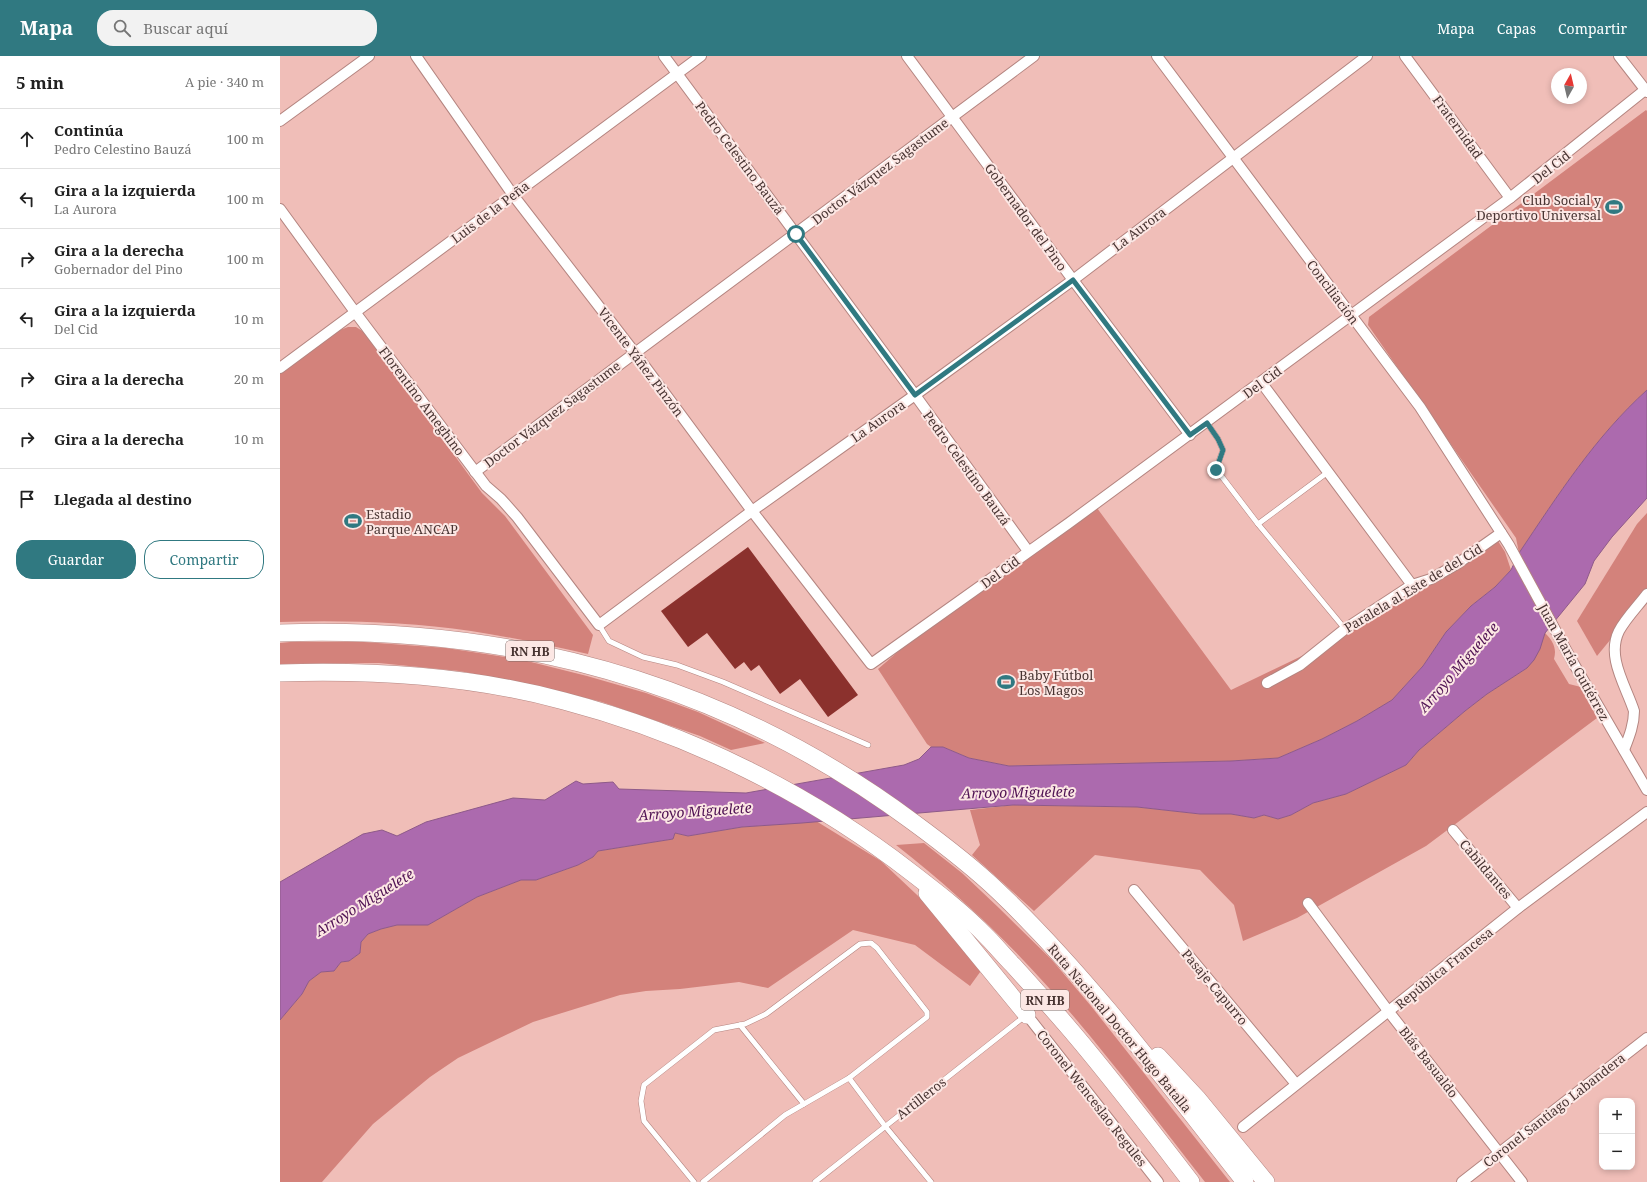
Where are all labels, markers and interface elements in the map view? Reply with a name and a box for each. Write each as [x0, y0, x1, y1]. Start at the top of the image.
search box [97, 10, 377, 46]
text: Mapa [20, 15, 73, 41]
icon: search [111, 17, 133, 39]
text: Buscar aquí [143, 18, 228, 38]
text: Mapa [1437, 19, 1475, 38]
text: Capas [1497, 19, 1536, 38]
text: Compartir [1558, 19, 1627, 38]
north arrow [1551, 68, 1587, 104]
text: 5 min [16, 71, 64, 94]
text: A pie · 340 m [185, 73, 264, 91]
street label: Fraternidad [1429, 92, 1487, 162]
street label: Pedro Celestino Bauzá [691, 98, 789, 218]
street label: Doctor Vázquez Sagastume [808, 114, 952, 228]
text: Continúa [54, 120, 124, 140]
icon: ahead [16, 128, 38, 150]
text: 100 m [227, 130, 264, 148]
text: Pedro Celestino Bauzá [54, 140, 192, 158]
street label: Del Cid [1528, 146, 1574, 188]
street label: Gobernador del Pino [981, 160, 1071, 274]
street label: Luis de la Peña [447, 177, 533, 247]
text: Gira a la izquierda [54, 180, 196, 200]
icon: left [16, 188, 38, 210]
text: 100 m [227, 190, 264, 208]
place label: Club Social y Deportivo Universal [1476, 191, 1602, 224]
sports icon: Club Social y Deportivo Universal [1604, 197, 1624, 217]
text: La Aurora [54, 200, 117, 218]
street label: La Aurora [1109, 203, 1169, 255]
route start [787, 225, 805, 243]
text: Gira a la derecha [54, 240, 184, 260]
icon: right [16, 248, 38, 270]
text: 100 m [227, 250, 264, 268]
street label: Conciliación [1303, 256, 1364, 328]
text: Gobernador del Pino [54, 260, 183, 278]
text: Gira a la izquierda [54, 300, 196, 320]
street label: Vicente Yáñez Pinzón [594, 304, 688, 421]
icon: left [16, 308, 38, 330]
text: 10 m [234, 310, 264, 328]
text: Del Cid [54, 320, 98, 338]
street label: Florentino Ameghino [375, 343, 469, 459]
street label: Doctor Vázquez Sagastume [480, 357, 624, 471]
street label: Del Cid [1239, 362, 1285, 402]
icon: right [16, 368, 38, 390]
text: Gira a la derecha [54, 369, 184, 389]
text: 20 m [234, 370, 264, 388]
street label: La Aurora [847, 396, 909, 446]
street label: Pedro Celestino Bauzá [919, 407, 1015, 529]
icon: right [16, 428, 38, 450]
text: Gira a la derecha [54, 429, 184, 449]
text: 10 m [234, 430, 264, 448]
route end [1207, 461, 1225, 479]
icon: arrive [16, 488, 38, 510]
text: Llegada al destino [54, 489, 192, 509]
place label: Estadio Parque ANCAP [366, 505, 458, 538]
sports icon: Estadio Parque ANCAP [343, 511, 363, 531]
street label: Paralela al Este de del Cid [1340, 539, 1486, 637]
button: Guardar [16, 540, 136, 579]
button: Compartir [144, 540, 264, 579]
street label: Del Cid [977, 552, 1023, 592]
street label: Juan María Gutiérrez [1534, 599, 1614, 724]
water label: Arroyo Miguelete [1413, 618, 1502, 717]
road number: RN HB [506, 641, 554, 661]
place label: Baby Fútbol Los Magos [1019, 666, 1093, 699]
sports icon: Baby Fútbol Los Magos [996, 672, 1016, 692]
water label: Arroyo Miguelete [960, 782, 1075, 803]
water label: Arroyo Miguelete [637, 798, 752, 824]
street label: Cabildantes [1456, 835, 1516, 903]
water label: Arroyo Miguelete [310, 864, 417, 941]
street label: República Francesa [1391, 923, 1497, 1013]
street label: Ruta Nacional Doctor Hugo Batalla [1044, 940, 1196, 1116]
street label: Pasaje Capurro [1178, 945, 1252, 1029]
road number: RN HB [1021, 990, 1069, 1010]
street label: Blás Basualdo [1395, 1023, 1463, 1101]
street label: Coronel Wenceslao Regules [1033, 1026, 1151, 1170]
street label: Coronel Santiago Labandera [1479, 1049, 1629, 1171]
street label: Artilleros [892, 1073, 950, 1123]
map controls [1599, 1098, 1635, 1170]
button: + [1599, 1098, 1635, 1134]
button: − [1599, 1134, 1635, 1170]

